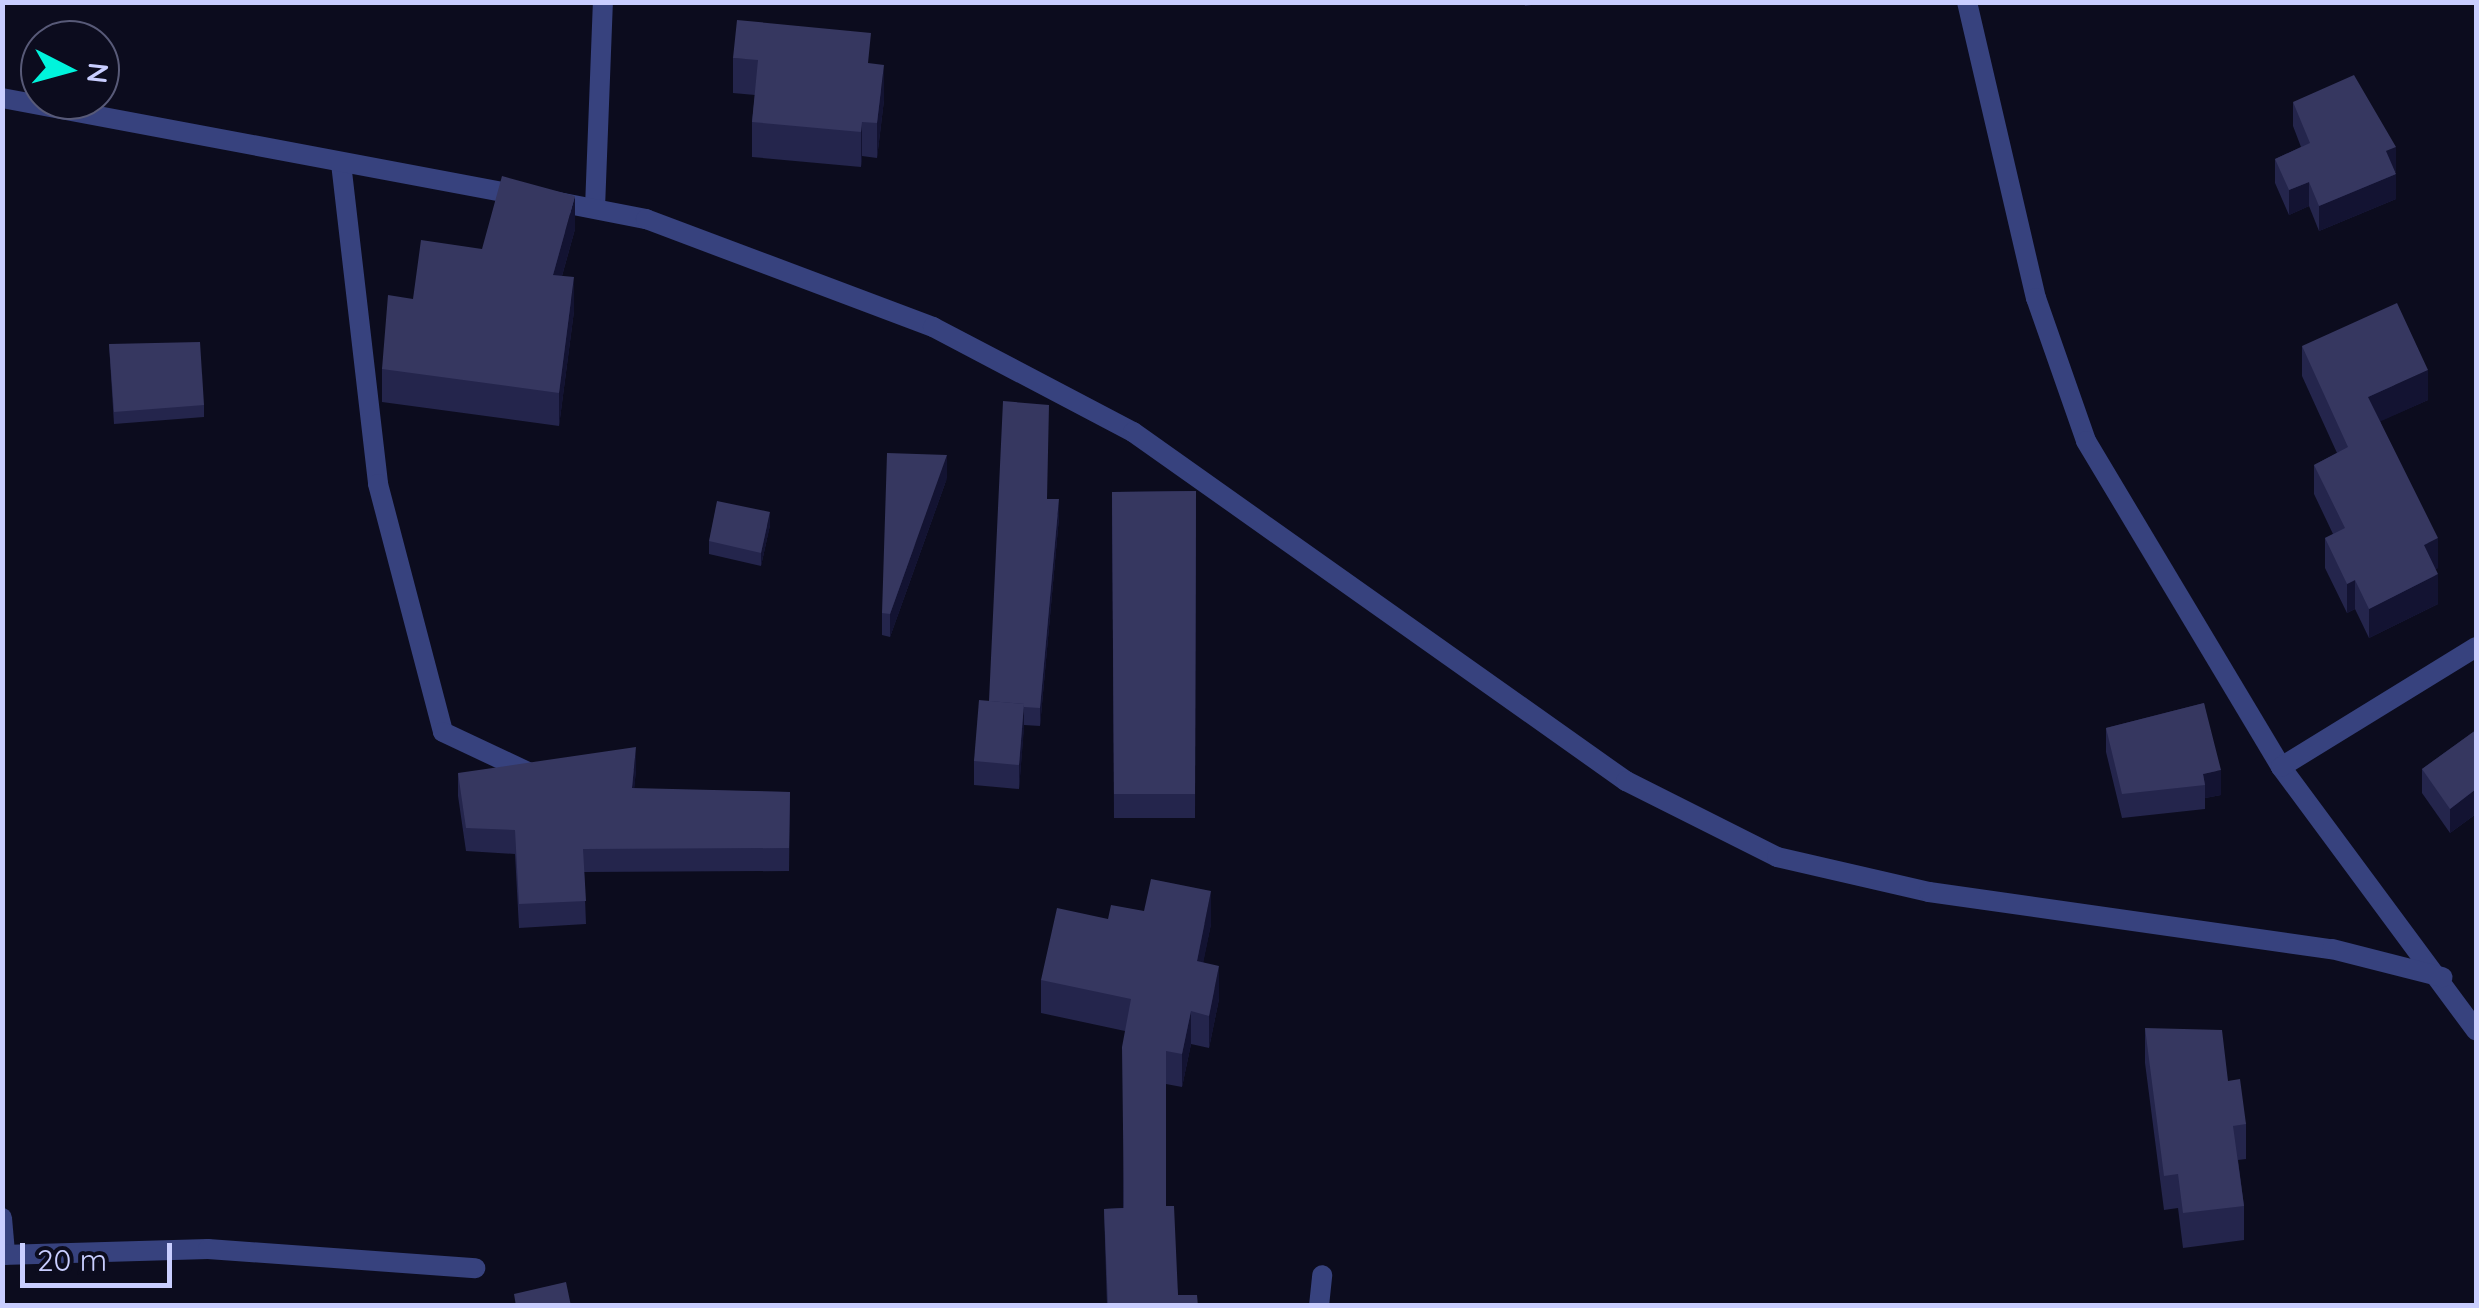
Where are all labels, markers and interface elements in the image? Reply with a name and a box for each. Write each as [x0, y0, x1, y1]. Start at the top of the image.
north arrow [20, 20, 120, 120]
text: N [80, 61, 117, 85]
scale bar [25, 1223, 178, 1285]
text: 20 m [37, 1241, 107, 1279]

